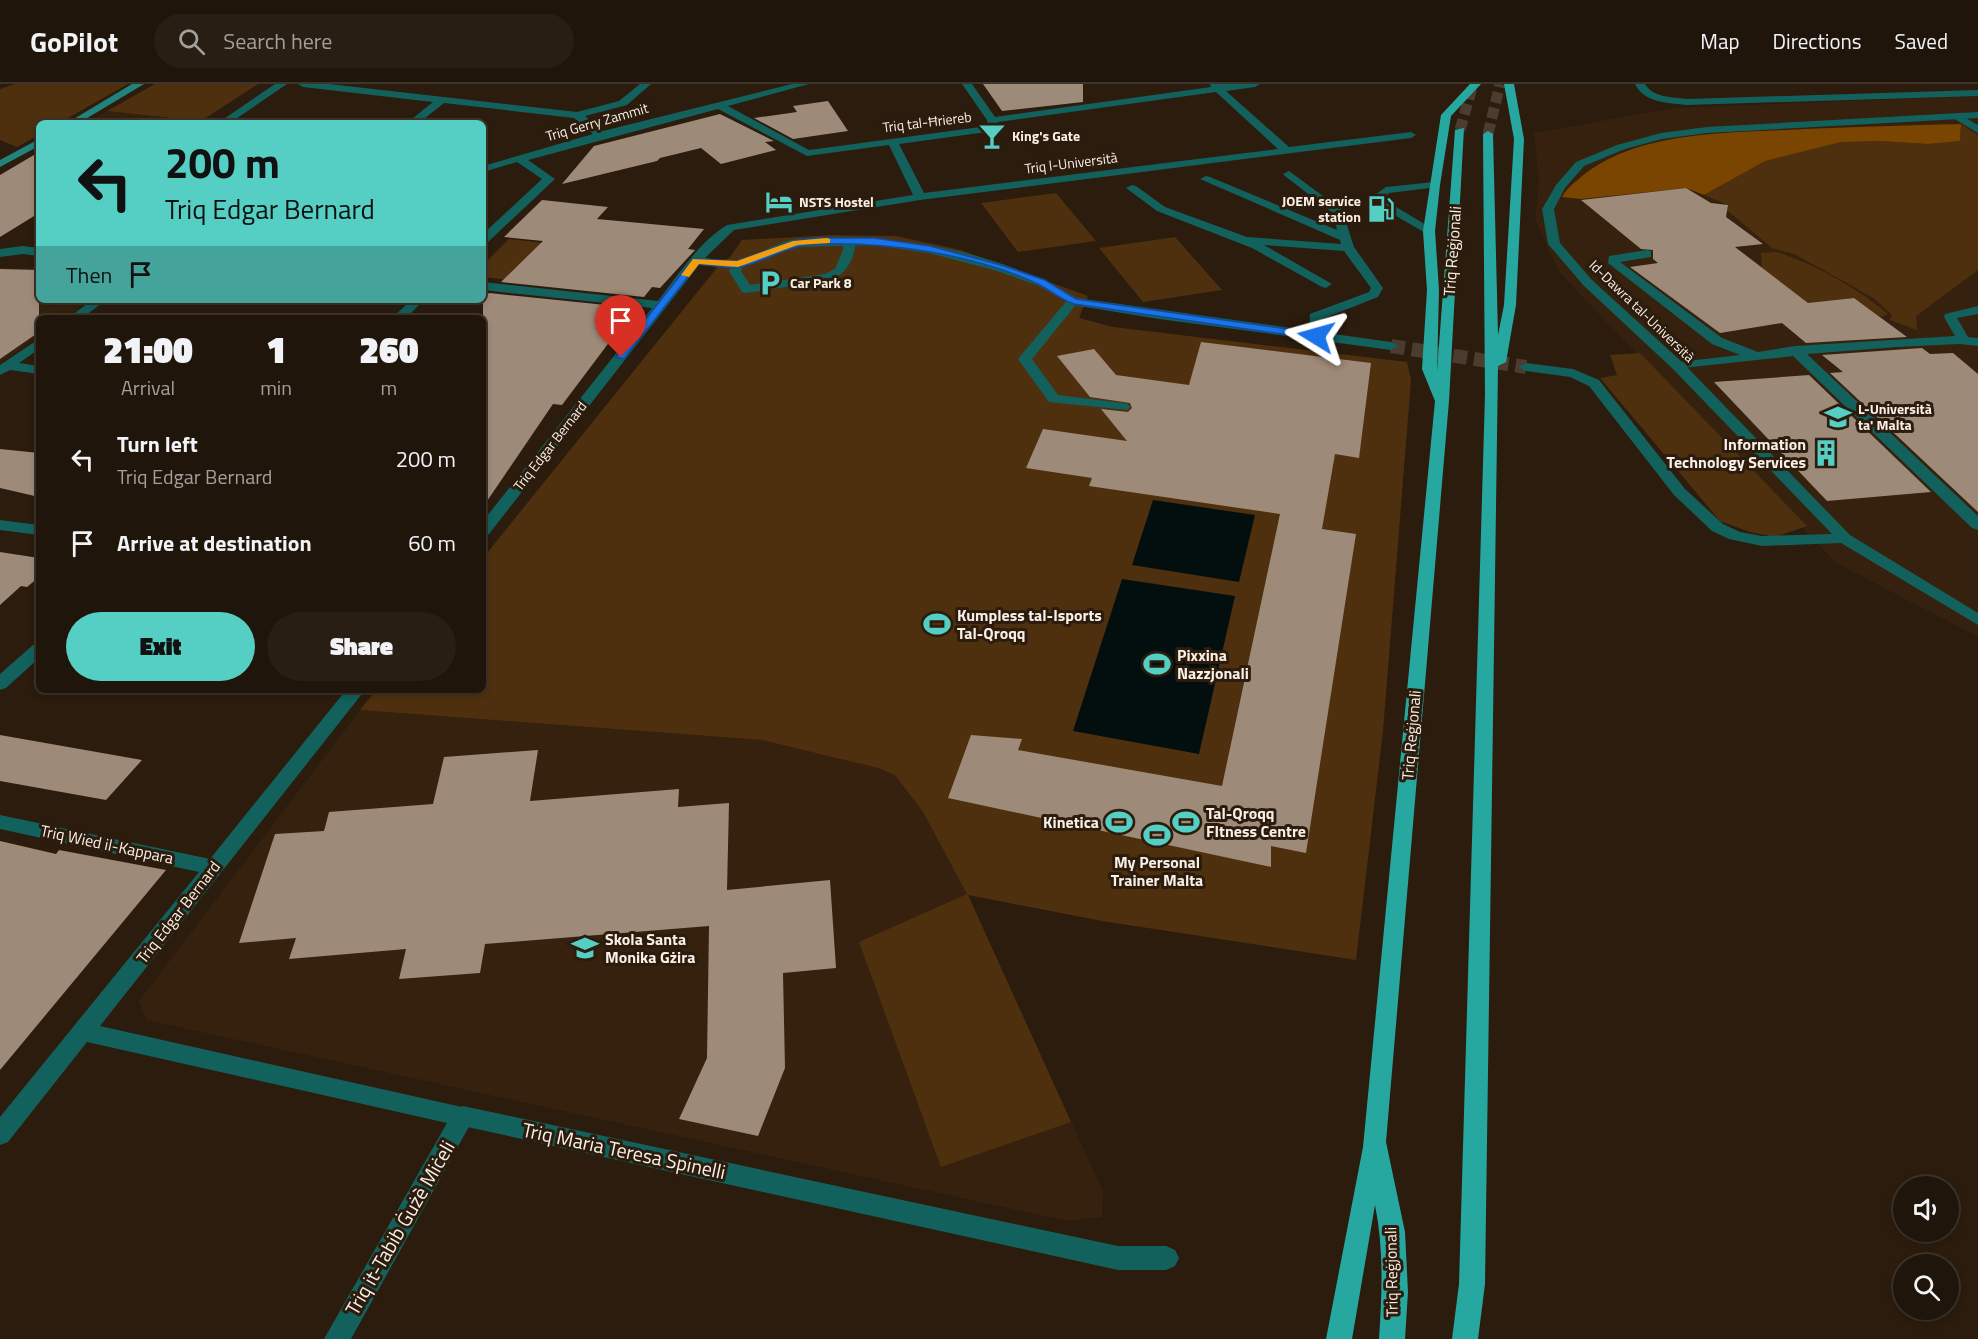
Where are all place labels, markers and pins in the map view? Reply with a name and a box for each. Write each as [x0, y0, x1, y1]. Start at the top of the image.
bar icon: King's Gate [977, 121, 1007, 151]
place label: King's Gate [1012, 125, 1080, 146]
hotel icon: NSTS Hostel [764, 187, 794, 217]
place label: JOEM service station [1282, 190, 1361, 227]
place label: NSTS Hostel [799, 191, 874, 212]
fuel station icon: JOEM service station [1366, 194, 1396, 224]
parking icon: Car Park 8 [755, 268, 785, 298]
place label: Car Park 8 [790, 272, 852, 293]
pin [595, 295, 646, 357]
place label: L-Università ta' Malta [1858, 398, 1932, 435]
school or university icon: L-Università ta' Malta [1823, 402, 1853, 432]
place label: Information Technology Services [1667, 432, 1806, 474]
building icon: Information Technology Services [1811, 438, 1841, 468]
place label: Kumpless tal-Isports Tal-Qroqq [957, 603, 1102, 645]
sports icon: Kumpless tal-Isports Tal-Qroqq [922, 609, 952, 639]
place label: Pixxina Nazzjonali [1177, 643, 1249, 685]
sports icon: Pixxina Nazzjonali [1142, 649, 1172, 679]
place label: Tal-Qroqq FItness Centre [1206, 801, 1306, 843]
sports icon: Kinetica [1104, 807, 1134, 837]
sports icon: Tal-Qroqq FItness Centre [1171, 807, 1201, 837]
place label: Kinetica [1043, 810, 1099, 834]
sports icon: My Personal Trainer Malta [1142, 820, 1172, 850]
place label: My Personal Trainer Malta [1111, 850, 1203, 892]
place label: Skola Santa Monika Gżira [605, 927, 695, 969]
school or university icon: Skola Santa Monika Gżira [570, 933, 600, 963]

